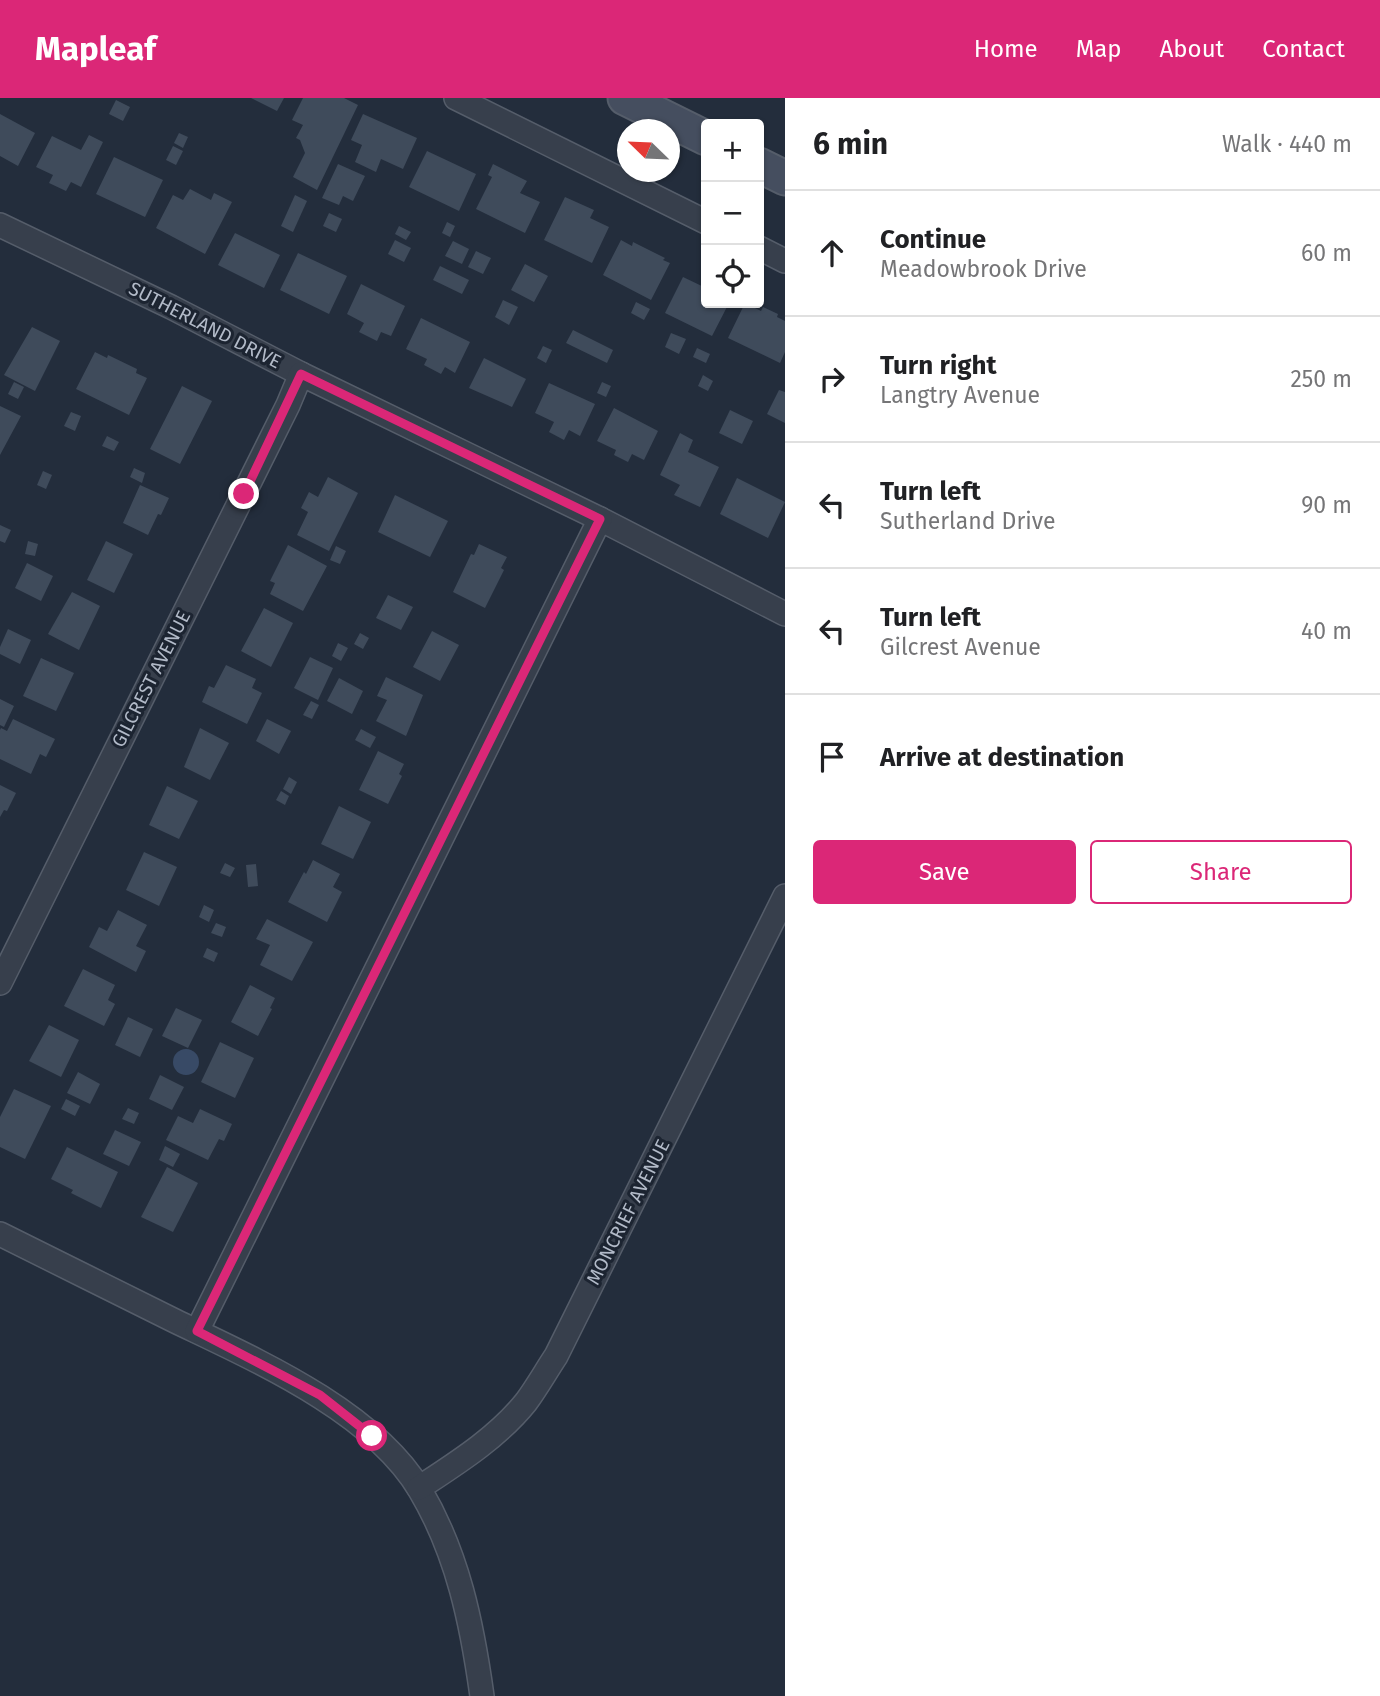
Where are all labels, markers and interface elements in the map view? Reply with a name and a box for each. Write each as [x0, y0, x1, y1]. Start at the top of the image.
text: Mapleaf [35, 29, 156, 69]
text: Home [974, 35, 1038, 63]
text: Map [1076, 35, 1122, 63]
text: About [1160, 35, 1224, 63]
text: Contact [1262, 35, 1345, 63]
north arrow [617, 119, 680, 182]
map controls [701, 119, 764, 308]
button: + [701, 119, 764, 182]
text: 6 min [813, 126, 888, 162]
text: Walk · 440 m [1222, 130, 1352, 158]
button: − [701, 182, 764, 245]
text: Continue [880, 224, 986, 255]
icon: ahead [813, 234, 851, 272]
text: 60 m [1301, 239, 1352, 267]
button: locate [701, 245, 764, 308]
text: Meadowbrook Drive [880, 255, 1087, 283]
street label: SUTHERLAND DRIVE [125, 277, 285, 373]
text: Turn right [880, 350, 997, 381]
icon: right [813, 360, 851, 398]
text: 250 m [1290, 365, 1352, 393]
text: Langtry Avenue [880, 381, 1040, 409]
text: Turn left [880, 476, 981, 507]
route end [228, 478, 259, 509]
icon: left [813, 486, 851, 524]
text: 90 m [1301, 491, 1352, 519]
text: Sutherland Drive [880, 507, 1056, 535]
text: Turn left [880, 602, 981, 633]
street label: GILCREST AVENUE [107, 607, 195, 751]
icon: left [813, 612, 851, 650]
text: 40 m [1301, 617, 1352, 645]
text: Gilcrest Avenue [880, 633, 1041, 661]
icon: arrive [813, 738, 851, 776]
text: Arrive at destination [880, 742, 1124, 773]
button: Save [813, 840, 1076, 904]
button: Share [1090, 840, 1352, 904]
street label: MONCRIEF AVENUE [581, 1135, 675, 1289]
route start [356, 1420, 387, 1451]

